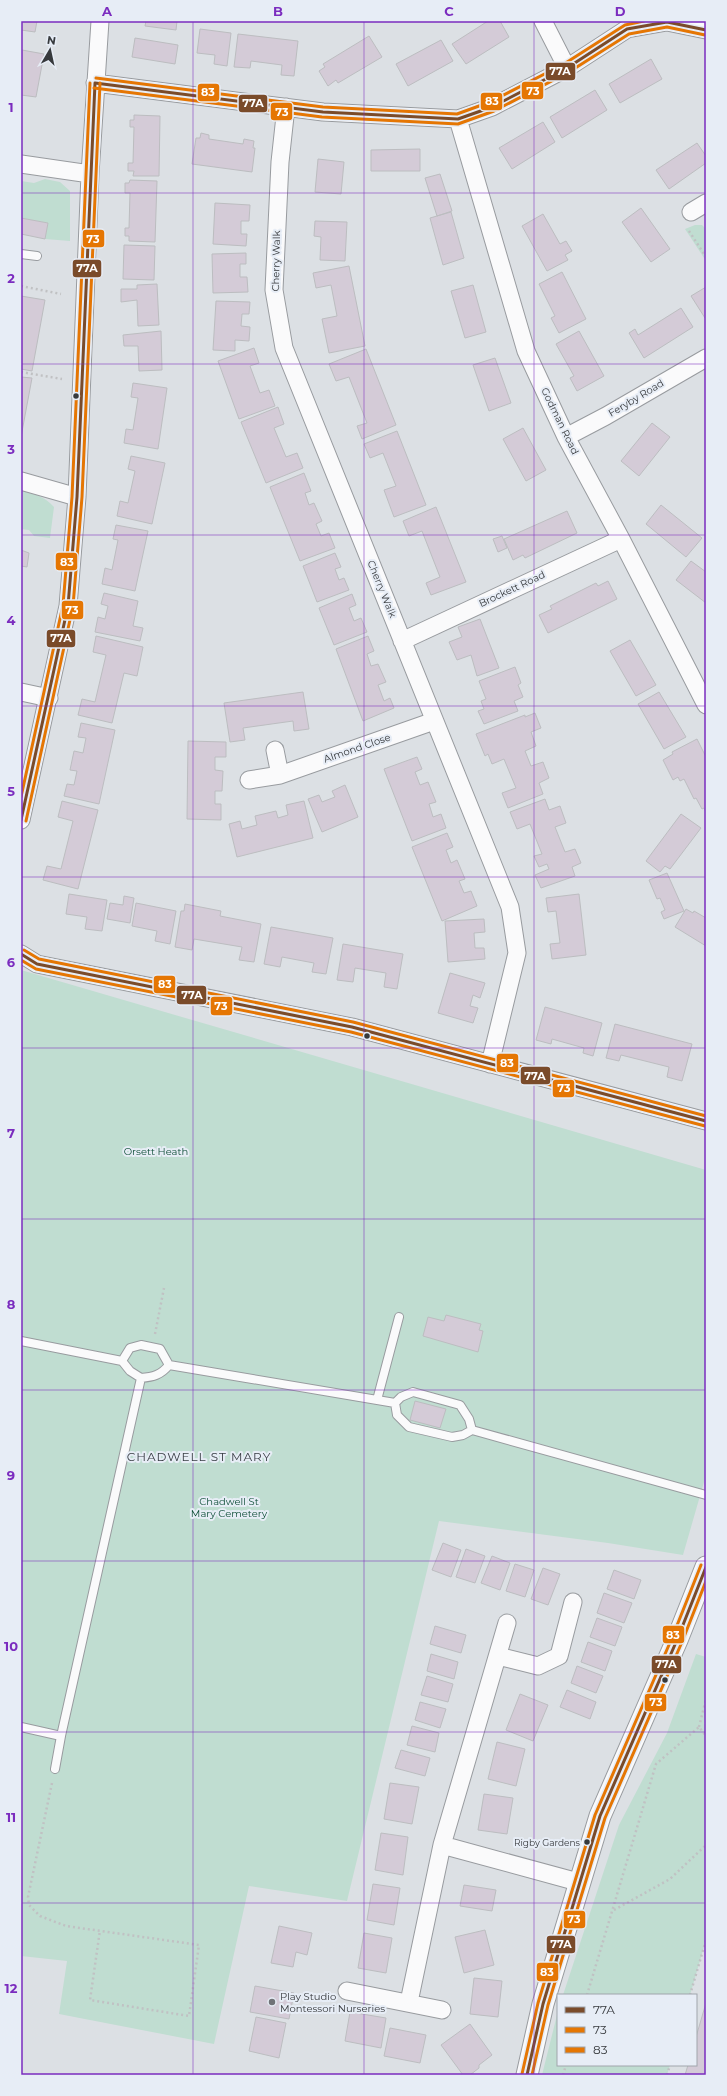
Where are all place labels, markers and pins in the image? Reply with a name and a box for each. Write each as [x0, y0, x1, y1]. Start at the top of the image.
unlabelled marker [71, 391, 81, 401]
unlabelled marker [362, 1031, 372, 1041]
unlabelled marker [660, 1675, 670, 1685]
place label: Rigby Gardens [514, 1837, 581, 1848]
marker: Rigby Gardens [582, 1837, 592, 1847]
place label: Play Studio Montessori Nurseries [280, 1990, 385, 2015]
marker: Play Studio Montessori Nurseries [267, 1997, 277, 2007]

